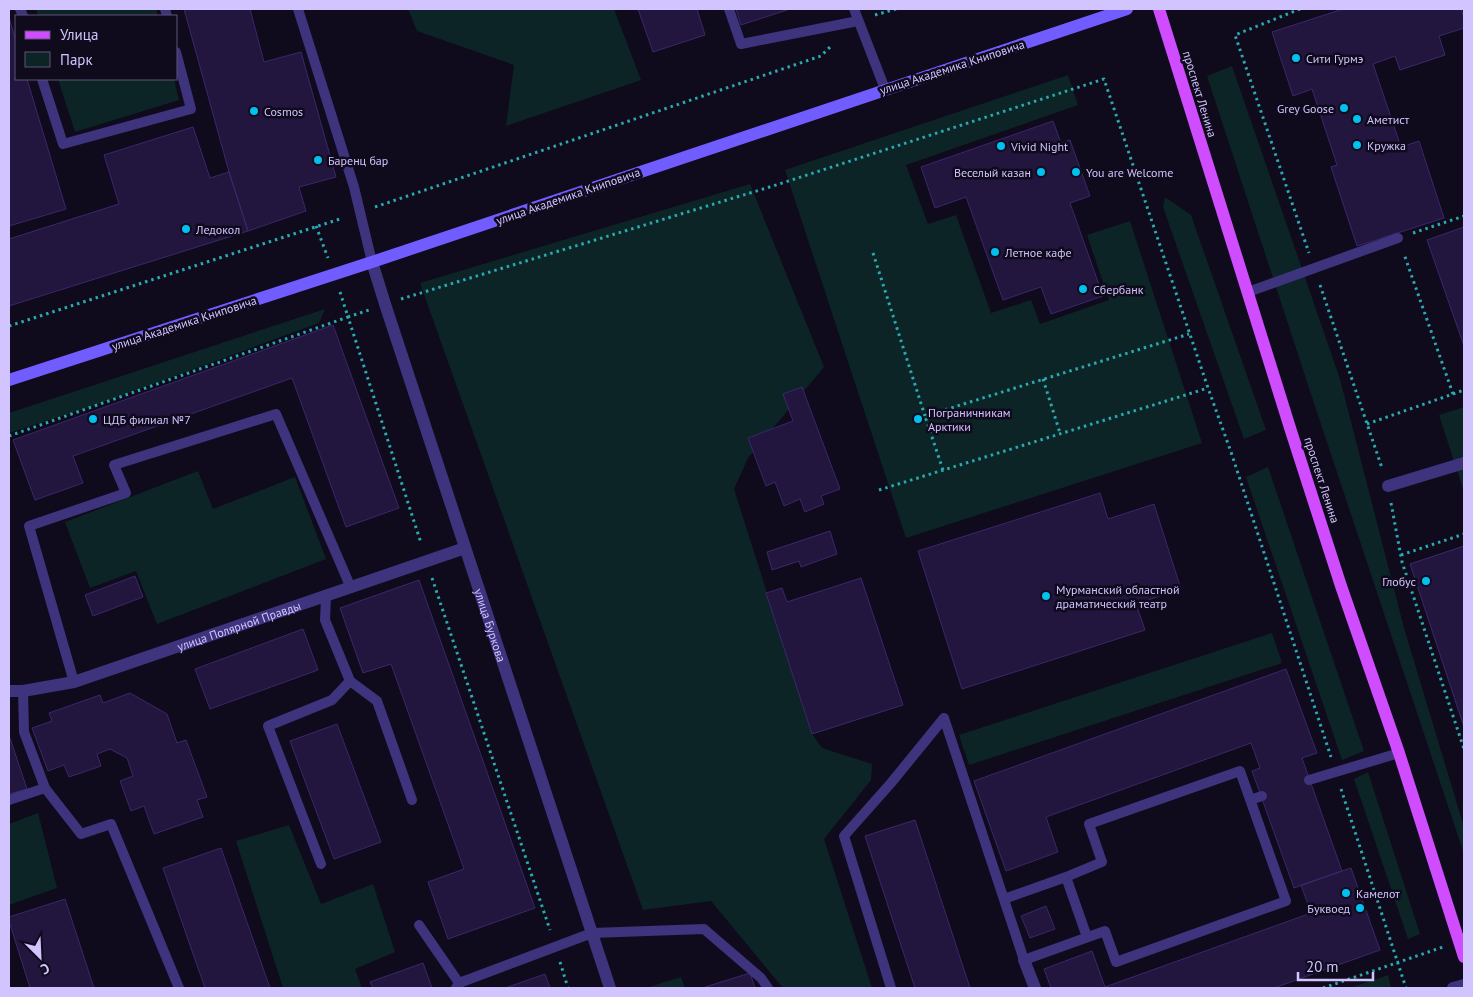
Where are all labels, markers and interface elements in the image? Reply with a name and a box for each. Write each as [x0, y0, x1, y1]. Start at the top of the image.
legend [15, 15, 178, 80]
text: Улица [60, 25, 98, 44]
street label: улица Академика Книповича [878, 36, 1026, 98]
street label: проспект Ленина [1180, 49, 1220, 139]
text: Парк [60, 50, 93, 69]
place label: Сити Гурмэ [1306, 51, 1363, 66]
marker: Сити Гурмэ [1290, 52, 1302, 64]
place label: Grey Goose [1277, 101, 1334, 116]
marker: Grey Goose [1338, 102, 1350, 114]
place label: Cosmos [264, 104, 303, 119]
marker: Cosmos [248, 105, 260, 117]
place label: Аметист [1367, 112, 1409, 127]
marker: Аметист [1351, 113, 1363, 125]
place label: Кружка [1367, 138, 1406, 153]
place label: Vivid Night [1010, 139, 1068, 154]
marker: Кружка [1351, 139, 1363, 151]
marker: Vivid Night [995, 140, 1007, 152]
place label: Баренц бар [328, 153, 388, 168]
marker: Баренц бар [312, 154, 324, 166]
street label: улица Академика Книповича [494, 164, 642, 228]
place label: Веселый казан [954, 165, 1031, 180]
place label: You are Welcome [1086, 165, 1173, 180]
marker: Веселый казан [1035, 166, 1047, 178]
marker: You are Welcome [1070, 166, 1082, 178]
place label: Ледокол [195, 222, 240, 237]
marker: Ледокол [180, 223, 192, 235]
place label: Летное кафе [1004, 245, 1072, 260]
marker: Летное кафе [989, 246, 1001, 258]
place label: Сбербанк [1093, 282, 1144, 297]
marker: Сбербанк [1077, 283, 1089, 295]
street label: улица Академика Книповича [110, 292, 258, 354]
place label: Пограничникам Арктики [928, 405, 1011, 434]
place label: ЦДБ филиал №7 [103, 412, 191, 427]
marker: ЦДБ филиал №7 [87, 413, 99, 425]
marker: Пограничникам Арктики [912, 413, 924, 425]
street label: проспект Ленина [1301, 435, 1343, 525]
place label: Глобус [1382, 574, 1417, 589]
marker: Глобус [1420, 575, 1432, 587]
place label: Мурманский областной драматический театр [1056, 582, 1179, 611]
street label: улица Буркова [472, 586, 510, 664]
marker: Мурманский областной драматический театр [1040, 590, 1052, 602]
street label: улица Полярной Правды [175, 597, 303, 654]
place label: Камелот [1356, 886, 1400, 901]
marker: Камелот [1340, 887, 1352, 899]
place label: Буквоед [1307, 901, 1350, 916]
marker: Буквоед [1354, 902, 1366, 914]
north arrow [15, 932, 65, 982]
scale bar [1298, 950, 1373, 982]
text: 20 m [1306, 957, 1339, 976]
text: С [38, 959, 53, 979]

